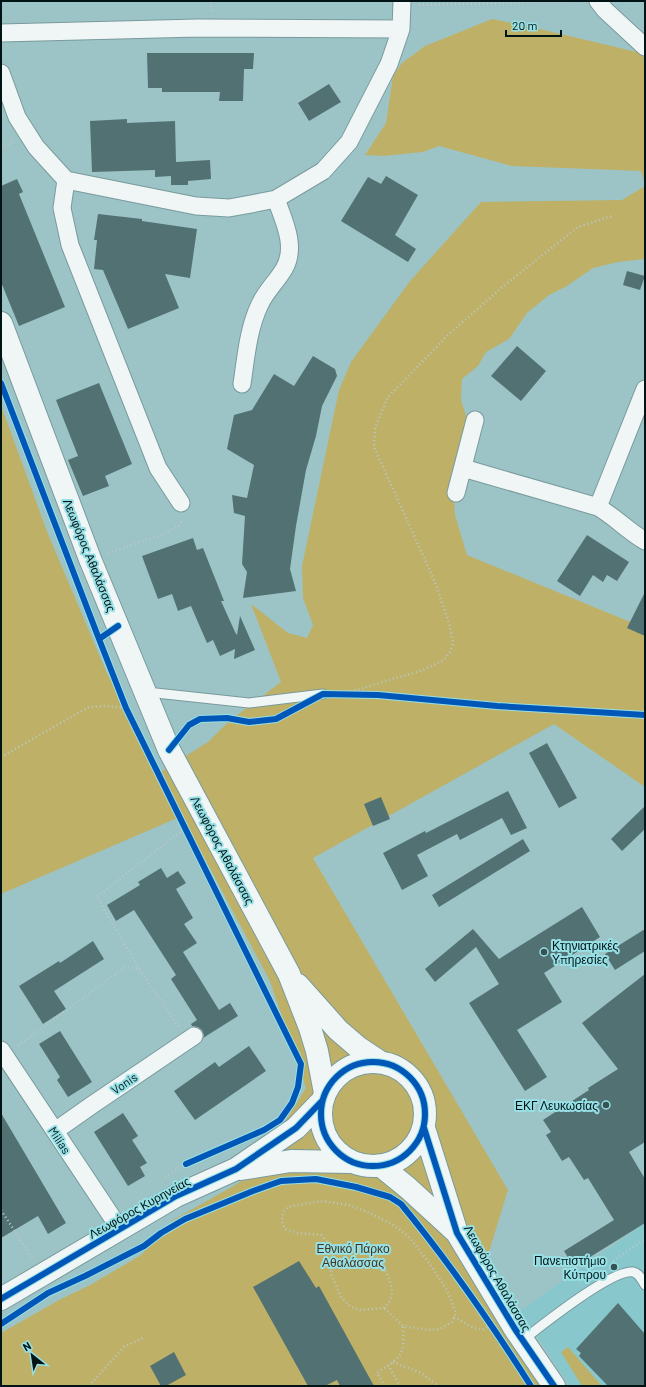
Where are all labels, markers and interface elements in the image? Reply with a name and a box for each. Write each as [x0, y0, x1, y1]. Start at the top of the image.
scale bar [506, 12, 561, 38]
text: 20 m [512, 18, 538, 32]
street label: Λεωφόρος Αθαλάσσας [60, 496, 119, 614]
street label: Λεωφόρος Αθαλάσσας [188, 793, 258, 907]
place label: Κτηνιατρικές Υπηρεσίες [552, 938, 619, 967]
marker: Κτηνιατρικές Υπηρεσίες [539, 947, 549, 957]
street label: Vonis [108, 1069, 140, 1097]
place label: ΕΚΓ Λευκωσίας [515, 1098, 598, 1113]
marker: ΕΚΓ Λευκωσίας [601, 1100, 611, 1110]
street label: Milias [46, 1124, 74, 1156]
street label: Λεωφόρος Κυρηνείας [86, 1173, 193, 1242]
street label: Λεωφόρος Αθαλάσσας [461, 1222, 534, 1334]
park label: Εθνικό Πάρκο Αθαλάσσας [316, 1241, 390, 1270]
place label: Πανεπιστήμιο Κύπρου [534, 1253, 606, 1282]
marker: Πανεπιστήμιο Κύπρου [609, 1262, 619, 1272]
north arrow [12, 1335, 52, 1375]
text: N [20, 1338, 33, 1353]

